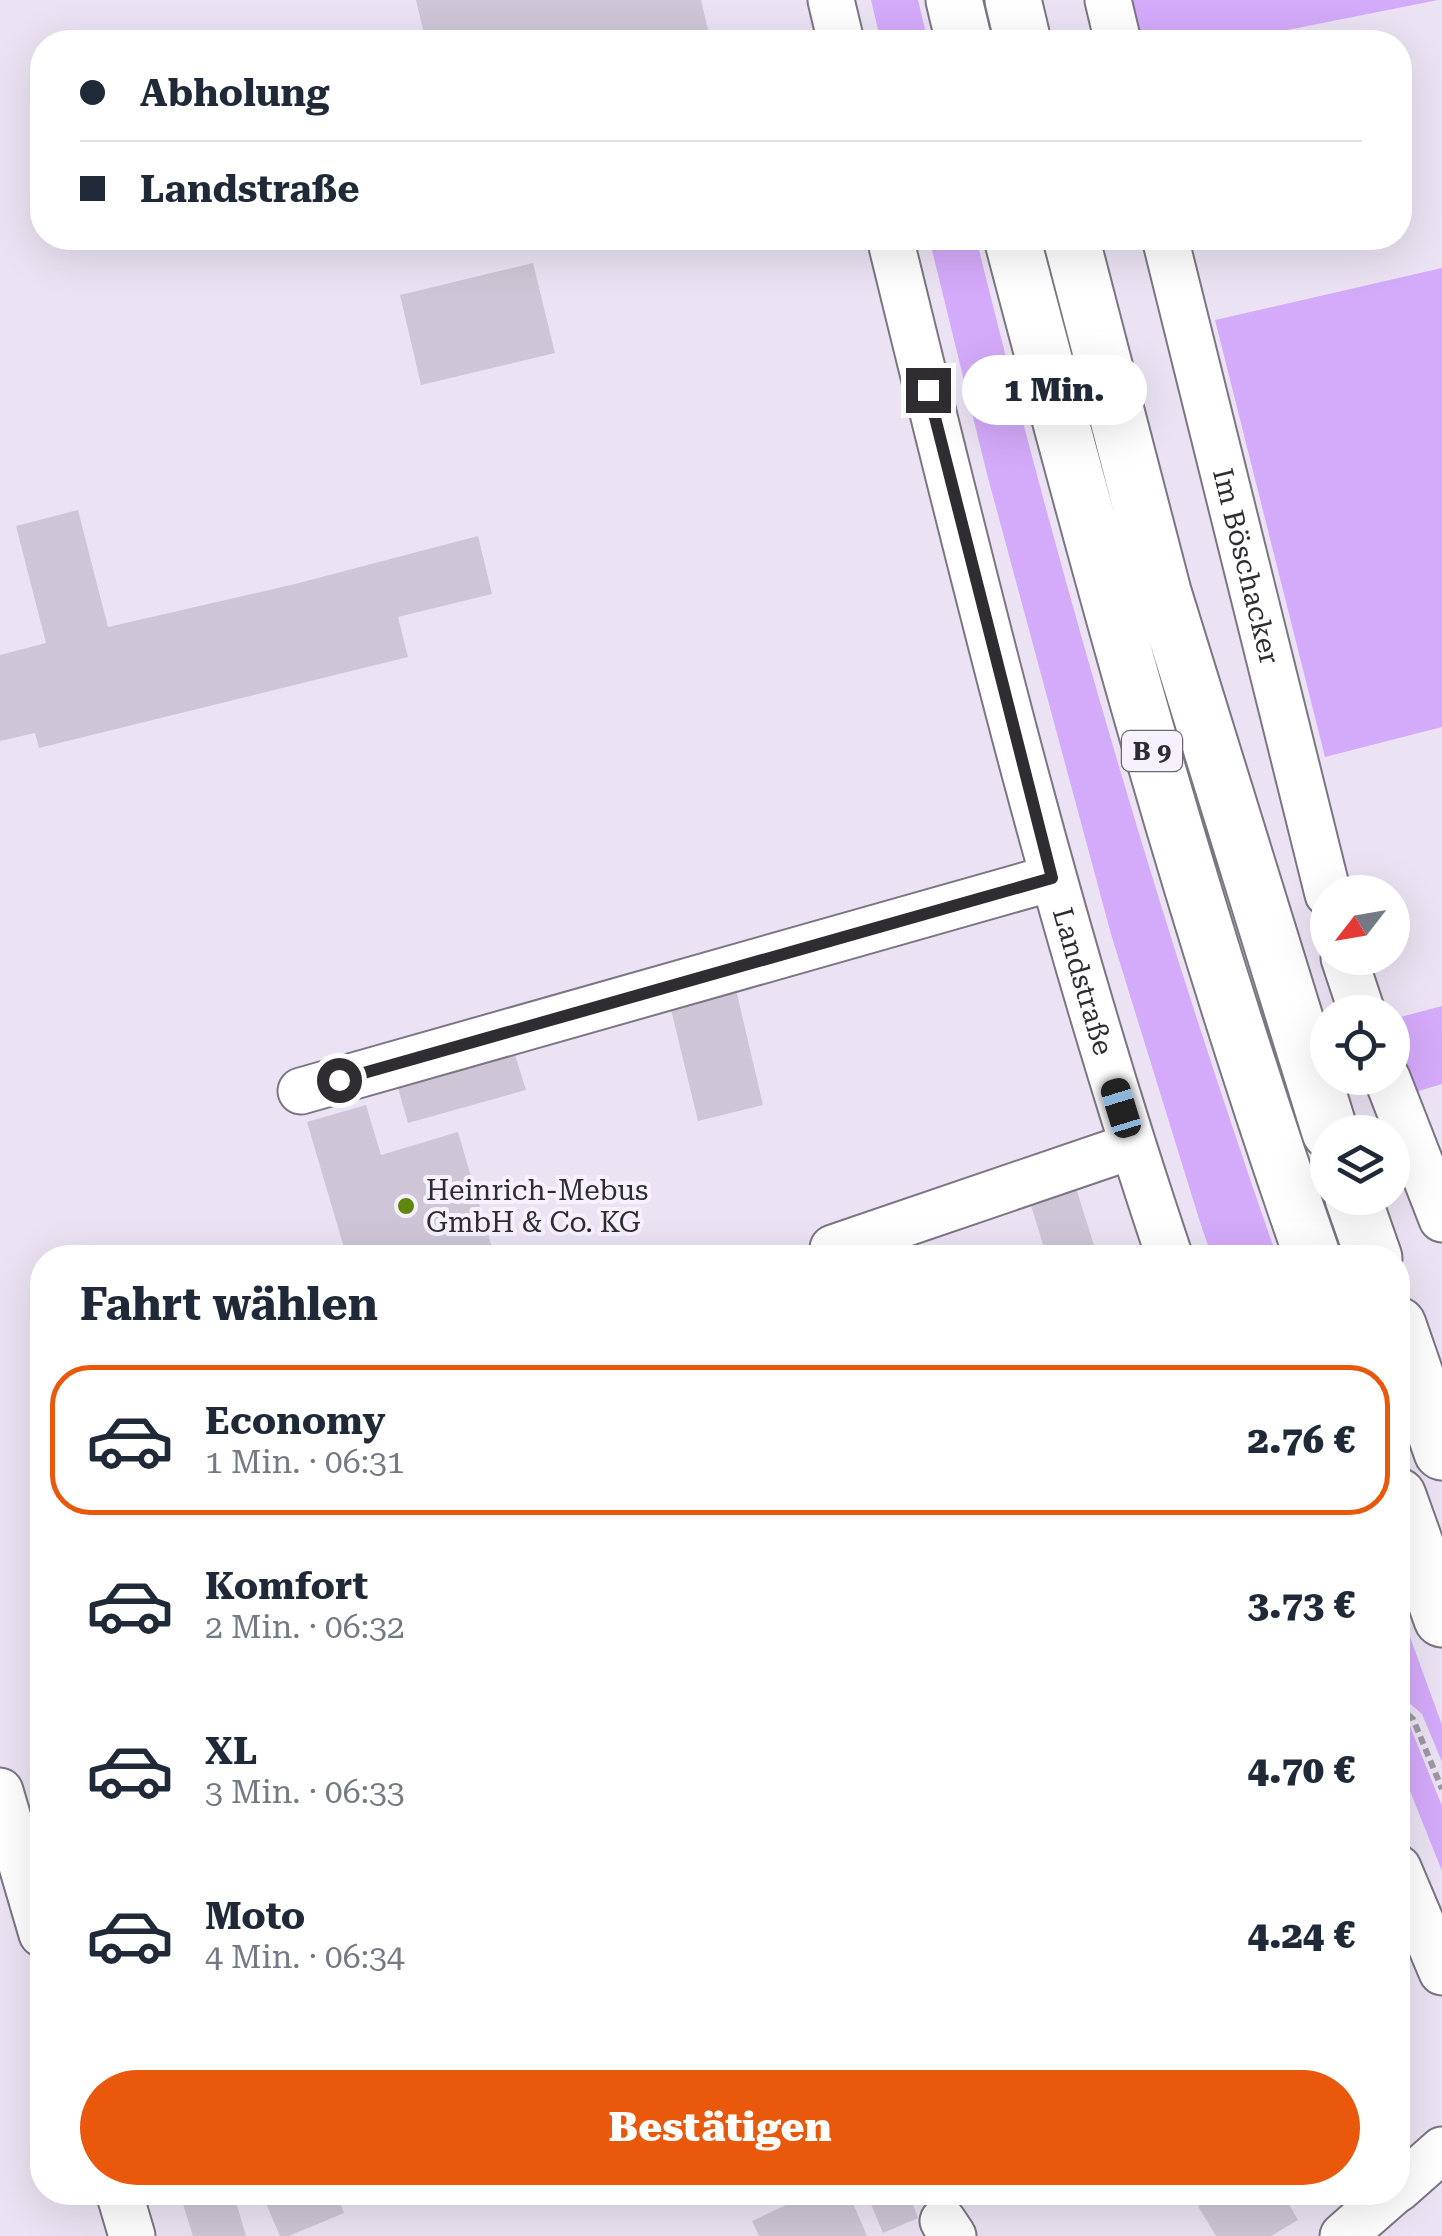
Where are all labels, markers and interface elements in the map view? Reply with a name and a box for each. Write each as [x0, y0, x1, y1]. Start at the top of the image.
text: Abholung [140, 71, 330, 115]
text: Landstraße [140, 167, 360, 211]
callout: 1 Min. [963, 355, 1148, 425]
route end [906, 368, 951, 413]
text: 1 Min. [1004, 371, 1105, 409]
street label: Im Böschacker [1206, 465, 1286, 667]
road number: B 9 [1122, 731, 1182, 771]
north arrow [1310, 875, 1410, 975]
map controls [1310, 875, 1410, 1215]
street label: Landstraße [1046, 904, 1120, 1059]
button: locate [1310, 995, 1410, 1095]
route start [317, 1058, 362, 1103]
car [1098, 1075, 1144, 1141]
button: layers [1310, 1115, 1410, 1215]
place label: Heinrich-Mebus GmbH & Co. KG [426, 1174, 648, 1239]
marker: Heinrich-Mebus GmbH & Co. KG [395, 1195, 417, 1217]
text: Fahrt wählen [80, 1278, 378, 1331]
icon: car [85, 1395, 175, 1485]
text: Economy [205, 1399, 385, 1443]
text: 2.76 € [1248, 1418, 1355, 1462]
text: 1 Min. · 06:31 [205, 1443, 405, 1481]
icon: car [85, 1560, 175, 1650]
text: Komfort [205, 1564, 368, 1608]
text: 3.73 € [1248, 1583, 1355, 1627]
text: 2 Min. · 06:32 [205, 1608, 405, 1646]
icon: car [85, 1725, 175, 1815]
text: XL [205, 1729, 257, 1773]
text: 4.70 € [1248, 1748, 1355, 1792]
text: 3 Min. · 06:33 [205, 1773, 405, 1811]
icon: car [85, 1890, 175, 1980]
text: Moto [205, 1894, 305, 1938]
text: 4.24 € [1248, 1913, 1355, 1957]
text: 4 Min. · 06:34 [205, 1938, 405, 1976]
button: Bestätigen [80, 2070, 1360, 2185]

